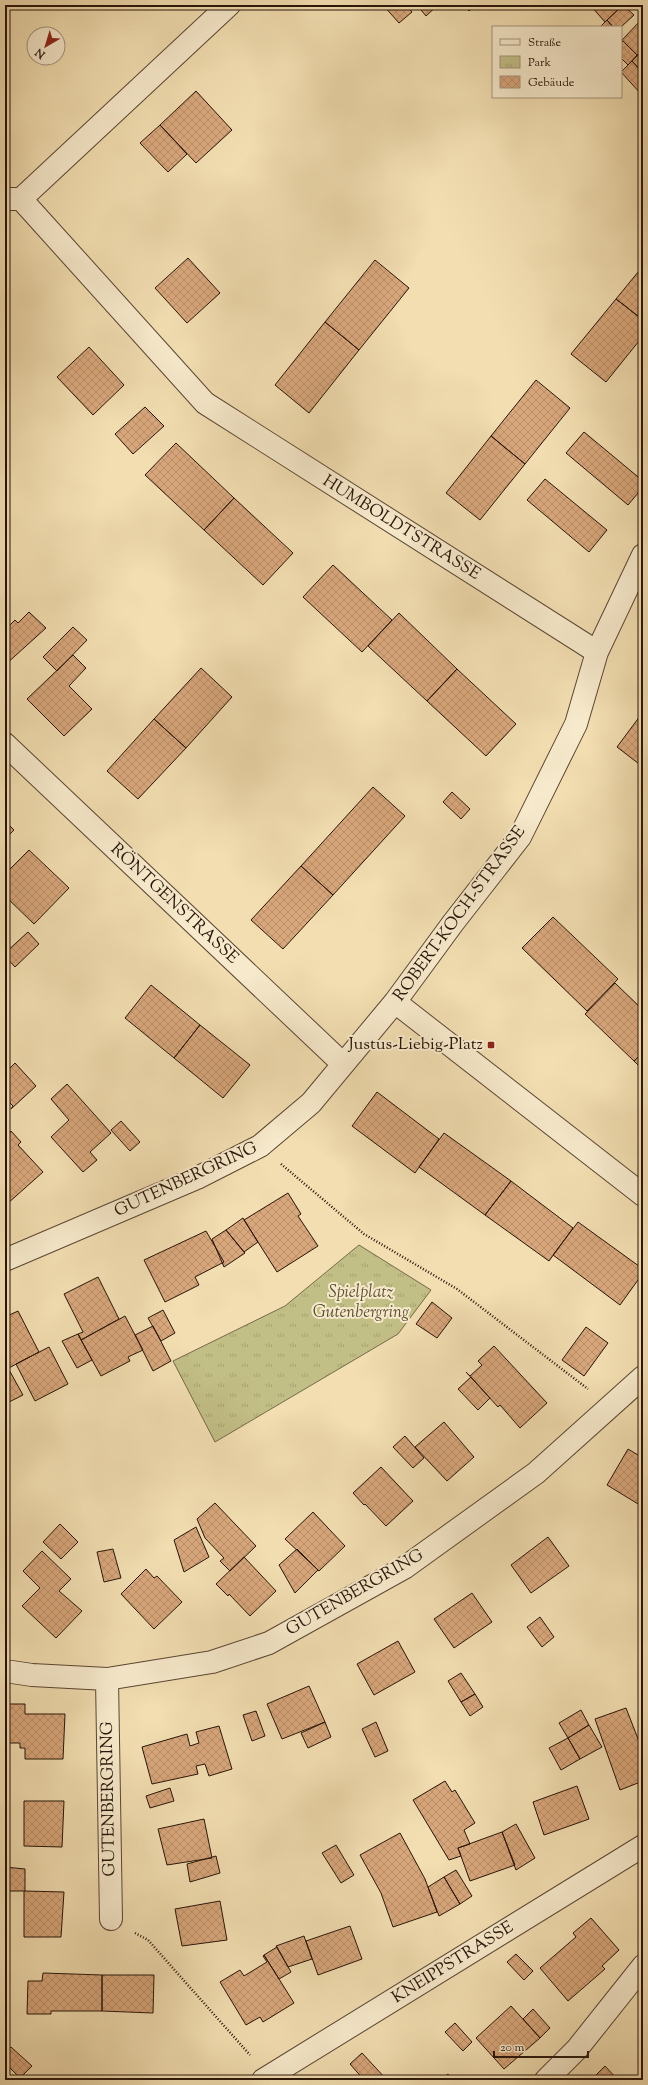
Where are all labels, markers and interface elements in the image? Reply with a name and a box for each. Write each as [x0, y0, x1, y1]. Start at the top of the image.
north arrow [26, 26, 66, 66]
legend [492, 26, 622, 98]
text: Straße [528, 34, 562, 52]
text: N [32, 44, 50, 63]
text: Park [528, 54, 551, 72]
text: Gebäude [528, 74, 575, 92]
street label: HUMBOLDTSTRASSE [317, 470, 485, 586]
street label: ROBERT-KOCH-STRASSE [388, 821, 532, 1007]
street label: RÖNTGENSTRASSE [105, 838, 243, 970]
place label: Justus-Liebig-Platz [348, 1033, 483, 1057]
marker: Justus-Liebig-Platz [486, 1040, 496, 1050]
street label: GUTENBERGRING [111, 1136, 262, 1224]
park label: Spielplatz Gutenbergring [313, 1281, 410, 1325]
street label: GUTENBERGRING [282, 1544, 428, 1642]
street label: GUTENBERGRING [96, 1721, 122, 1877]
street label: KNEIPPSTRASSE [388, 1916, 518, 2010]
scale bar [494, 2033, 588, 2059]
text: 20 m [500, 2039, 525, 2057]

